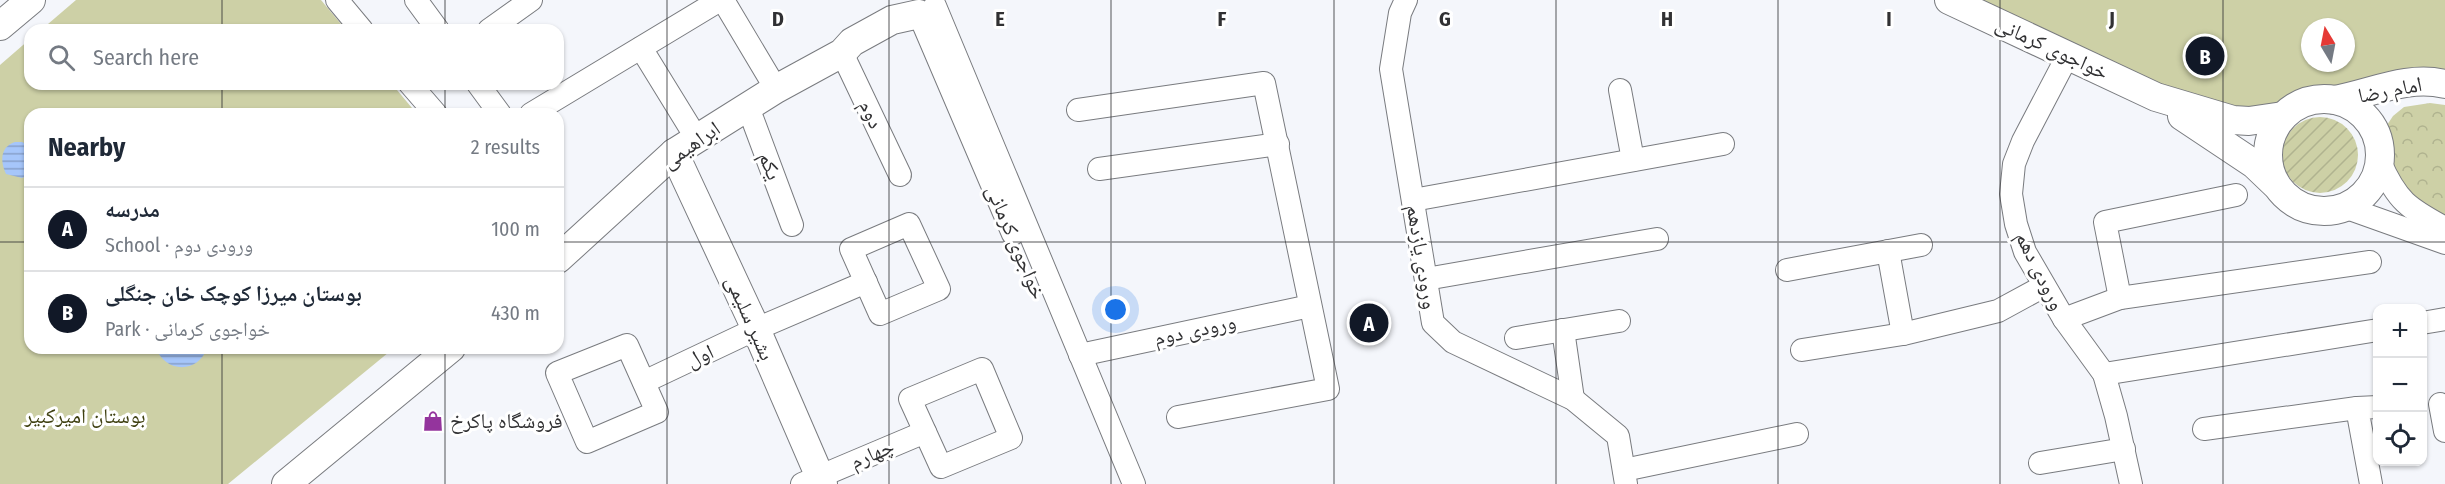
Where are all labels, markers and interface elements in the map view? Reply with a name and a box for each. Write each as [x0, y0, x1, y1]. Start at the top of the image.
text: D [772, 7, 784, 31]
text: E [995, 7, 1005, 31]
text: F [1218, 7, 1227, 31]
text: G [1439, 7, 1451, 31]
text: H [1661, 7, 1673, 31]
text: I [1886, 7, 1892, 31]
text: J [2108, 7, 2115, 31]
street label: خواجوی کرمانی [1991, 11, 2113, 85]
north arrow [2301, 18, 2355, 72]
search box [24, 24, 564, 90]
pin: B [2186, 34, 2224, 78]
icon: search [45, 41, 78, 74]
text: Search here [93, 44, 199, 71]
street label: امام رضا [2356, 71, 2425, 110]
street label: دوم [852, 95, 889, 133]
street label: ابراهیمی [657, 116, 725, 174]
text: Nearby [48, 132, 125, 163]
text: 2 results [471, 135, 540, 159]
street label: یکم [752, 148, 787, 184]
street label: خواجوی کرمانی [980, 181, 1052, 303]
text: مدرسه [105, 196, 160, 223]
street label: ورودی یازدهم [1400, 203, 1443, 311]
text: A [62, 217, 73, 241]
text: 100 m [491, 217, 540, 241]
street label: ورودی دهم [2009, 227, 2070, 315]
text: School · ورودی دوم [105, 233, 253, 257]
street label: بشیر سلیمی [720, 271, 780, 365]
text: بوستان میرزا کوچک خان جنگلی [105, 280, 362, 307]
your location [1101, 295, 1130, 324]
pin: A [1350, 300, 1388, 346]
text: B [62, 301, 73, 325]
text: 430 m [491, 301, 540, 325]
map controls [2373, 304, 2427, 466]
button: + [2373, 304, 2427, 358]
street label: ورودی دوم [1152, 309, 1239, 352]
text: Park · خواجوی کرمانی [105, 317, 270, 341]
street label: اول [682, 338, 718, 374]
button: − [2373, 358, 2427, 412]
park label: بوستان امیرکبیر [23, 403, 146, 429]
place label: فروشگاه پاکرخ [450, 408, 562, 434]
shop icon: فروشگاه پاکرخ [421, 409, 445, 433]
button: locate [2373, 412, 2427, 466]
street label: چهارم [846, 433, 898, 476]

